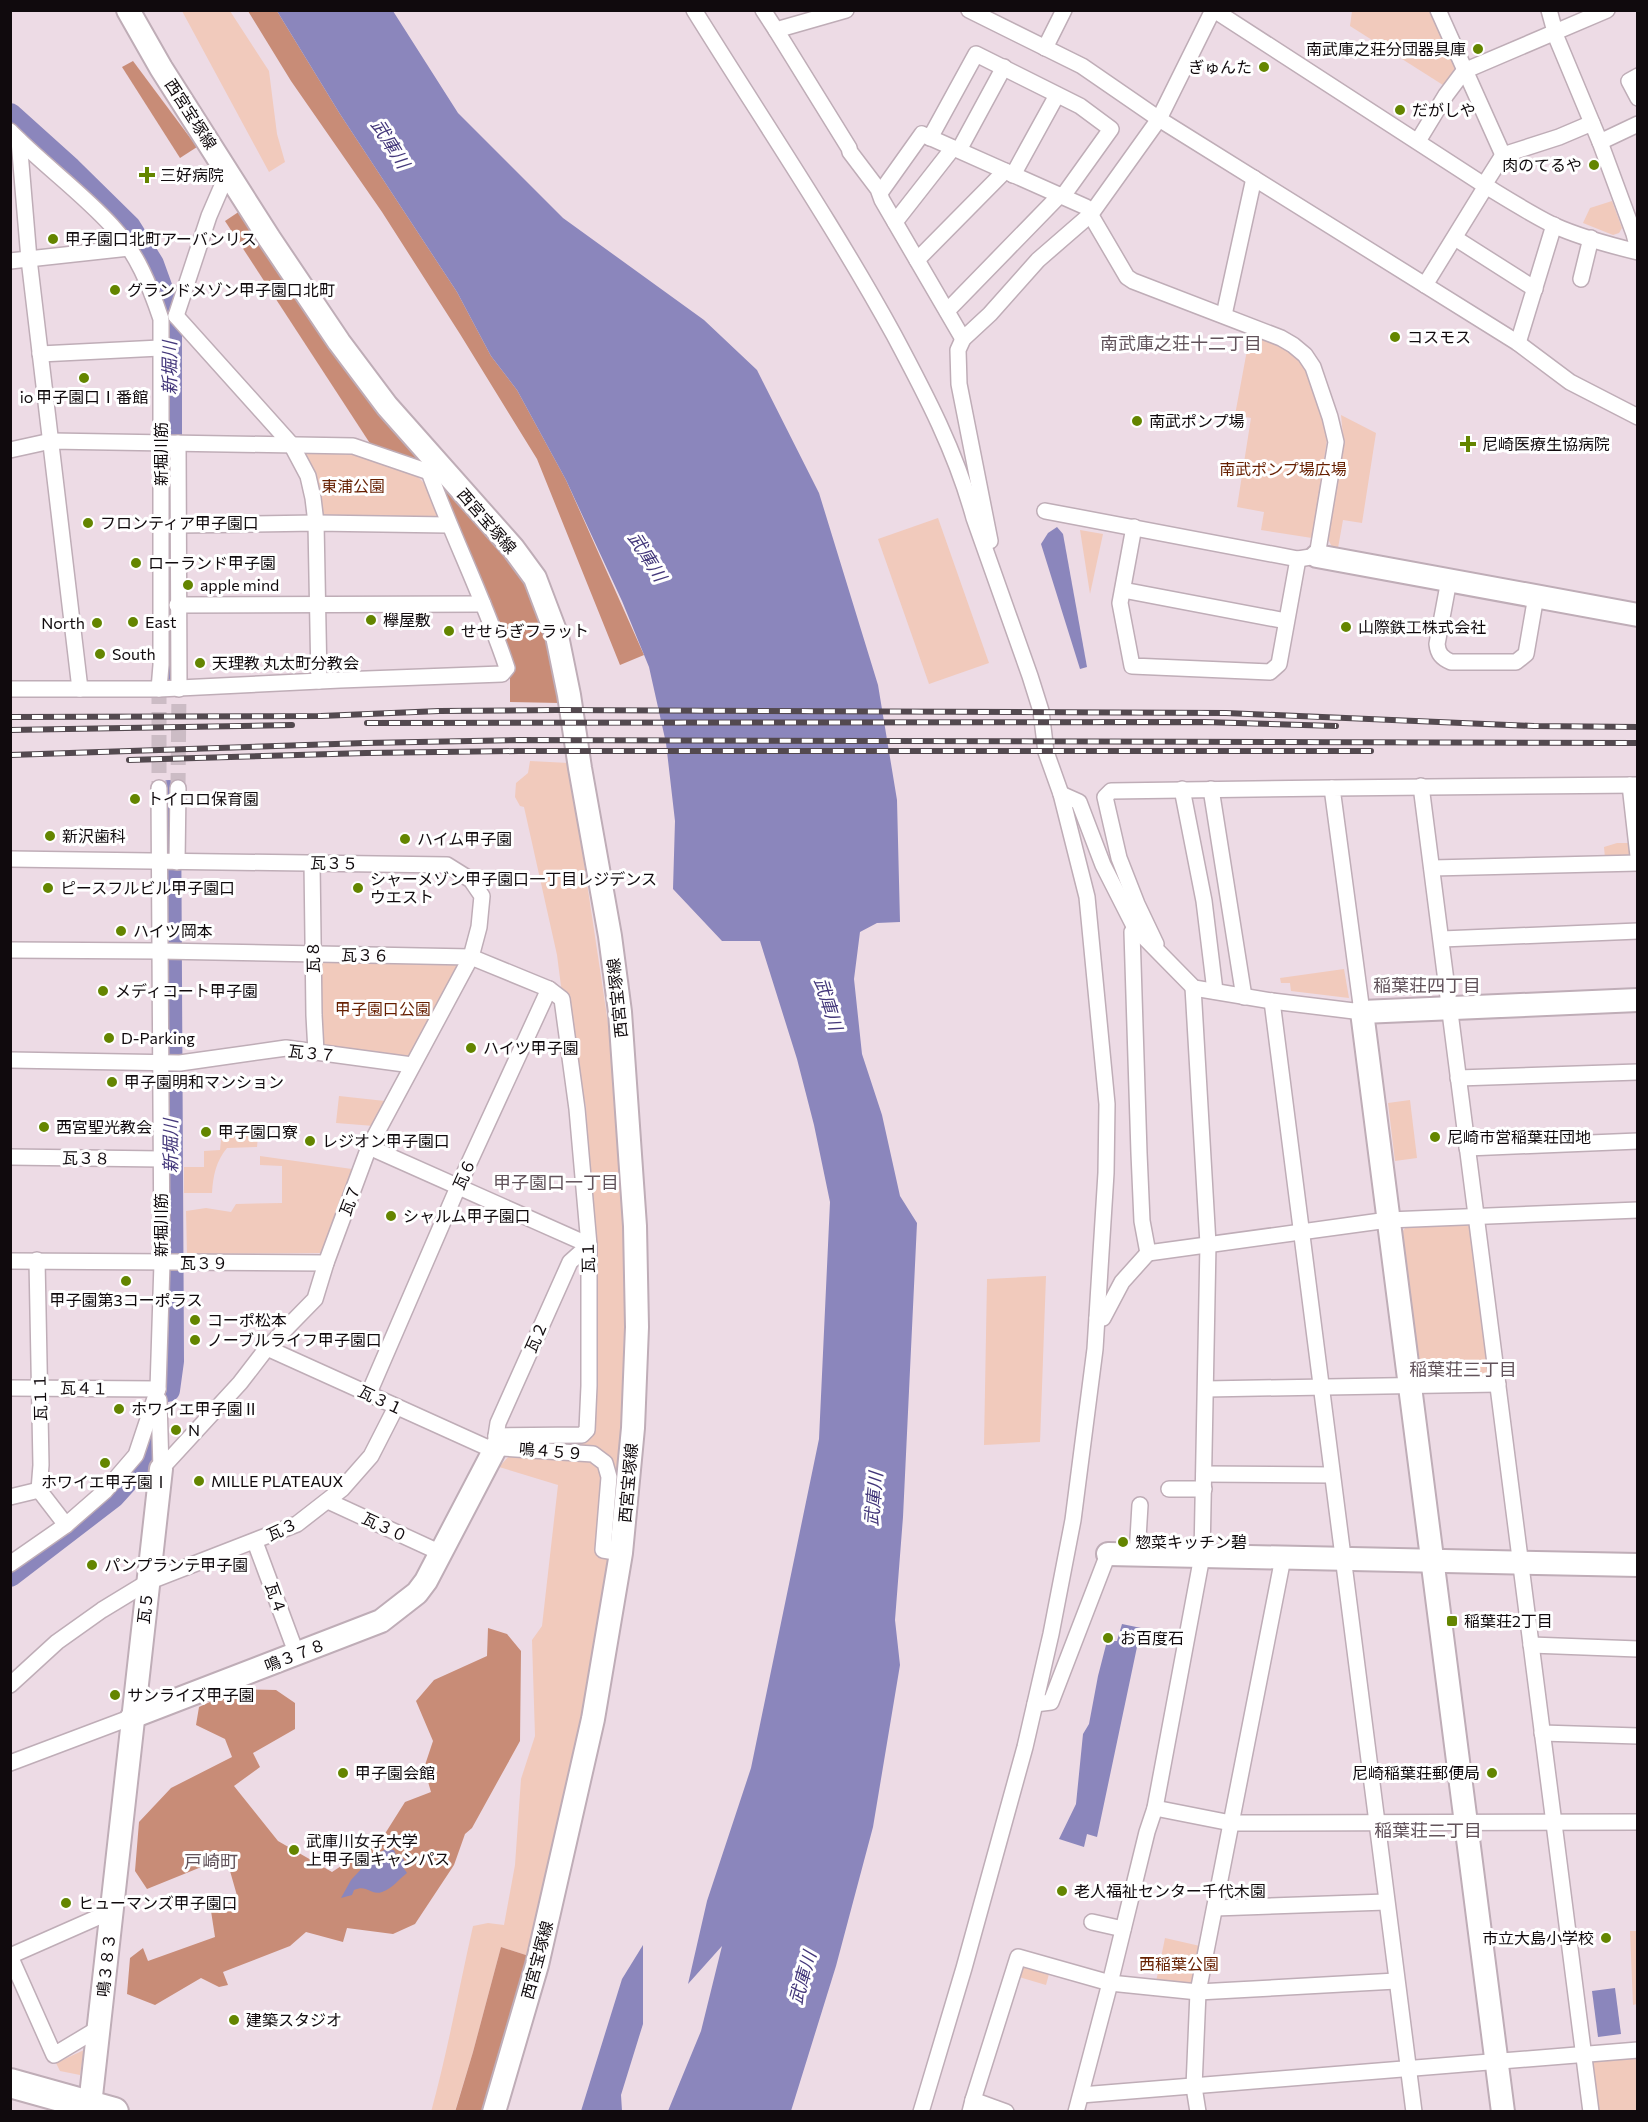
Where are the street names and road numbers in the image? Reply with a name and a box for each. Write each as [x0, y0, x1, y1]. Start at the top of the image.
street label: 西宮宝塚線 [162, 75, 221, 152]
street label: 新堀川筋 [151, 422, 170, 486]
street label: 西宮宝塚線 [454, 484, 521, 557]
street label: 瓦３５ [310, 853, 358, 872]
street label: 瓦８ [303, 941, 322, 973]
street label: 瓦３６ [341, 945, 389, 964]
street label: 西宮宝塚線 [603, 957, 630, 1039]
street label: 瓦３７ [287, 1041, 337, 1064]
street label: 瓦３８ [62, 1148, 110, 1167]
street label: 瓦６ [448, 1155, 479, 1192]
street label: 瓦７ [335, 1181, 364, 1218]
street label: 新堀川筋 [151, 1193, 170, 1257]
street label: 瓦１ [578, 1241, 597, 1273]
street label: 瓦３９ [180, 1253, 228, 1272]
street label: 瓦２ [520, 1318, 551, 1355]
street label: 瓦１１ [30, 1373, 49, 1421]
street label: 瓦４１ [60, 1378, 108, 1397]
street label: 瓦３１ [355, 1381, 407, 1418]
street label: 鳴４５９ [518, 1438, 584, 1463]
street label: 西宮宝塚線 [615, 1442, 640, 1524]
street label: 瓦３０ [359, 1508, 411, 1545]
street label: 瓦３ [263, 1513, 300, 1544]
street label: 瓦４ [262, 1580, 291, 1616]
street label: 瓦５ [133, 1591, 156, 1625]
street label: 鳴３７８ [262, 1634, 328, 1675]
street label: 西宮宝塚線 [517, 1919, 556, 2001]
street label: 鳴３８３ [93, 1932, 118, 1998]

